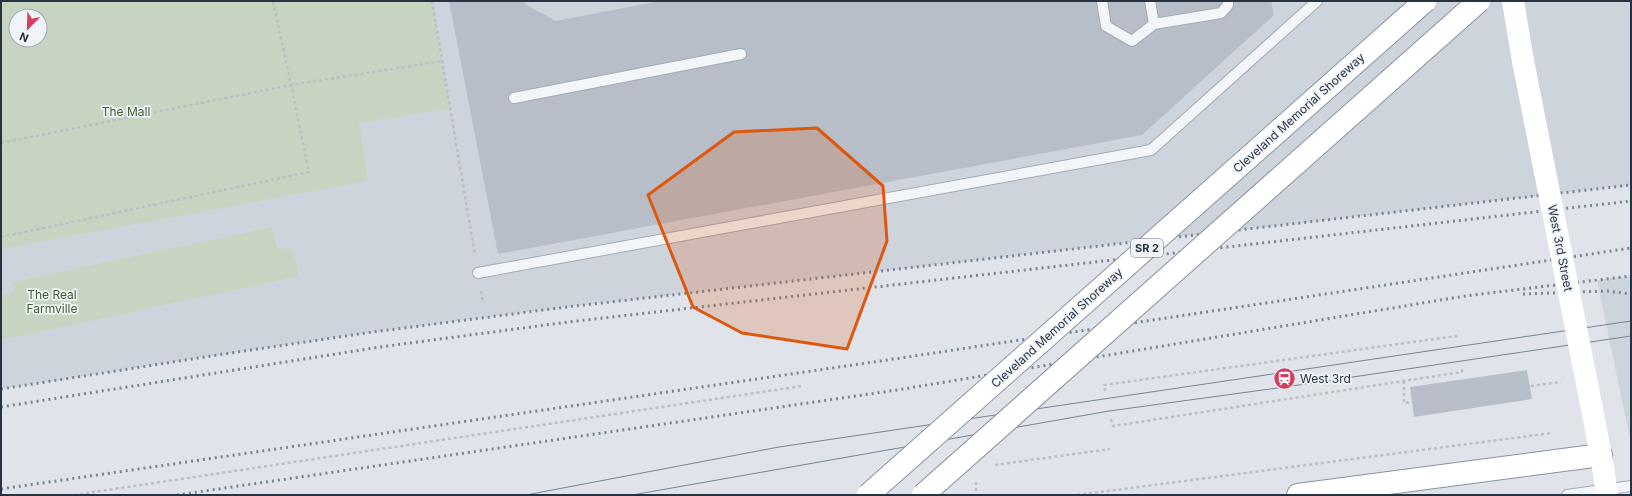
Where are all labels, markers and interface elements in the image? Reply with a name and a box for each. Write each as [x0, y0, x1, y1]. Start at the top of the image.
north arrow [8, 8, 48, 48]
text: N [17, 29, 31, 45]
street label: Cleveland Memorial Shoreway [1230, 49, 1368, 176]
park label: The Mall [102, 104, 150, 119]
street label: West 3rd Street [1545, 203, 1576, 293]
road number: SR 2 [1131, 239, 1163, 257]
street label: Cleveland Memorial Shoreway [988, 264, 1126, 391]
park label: The Real Farmville [26, 287, 78, 316]
station icon: West 3rd [1271, 366, 1297, 392]
place label: West 3rd [1300, 371, 1351, 386]

